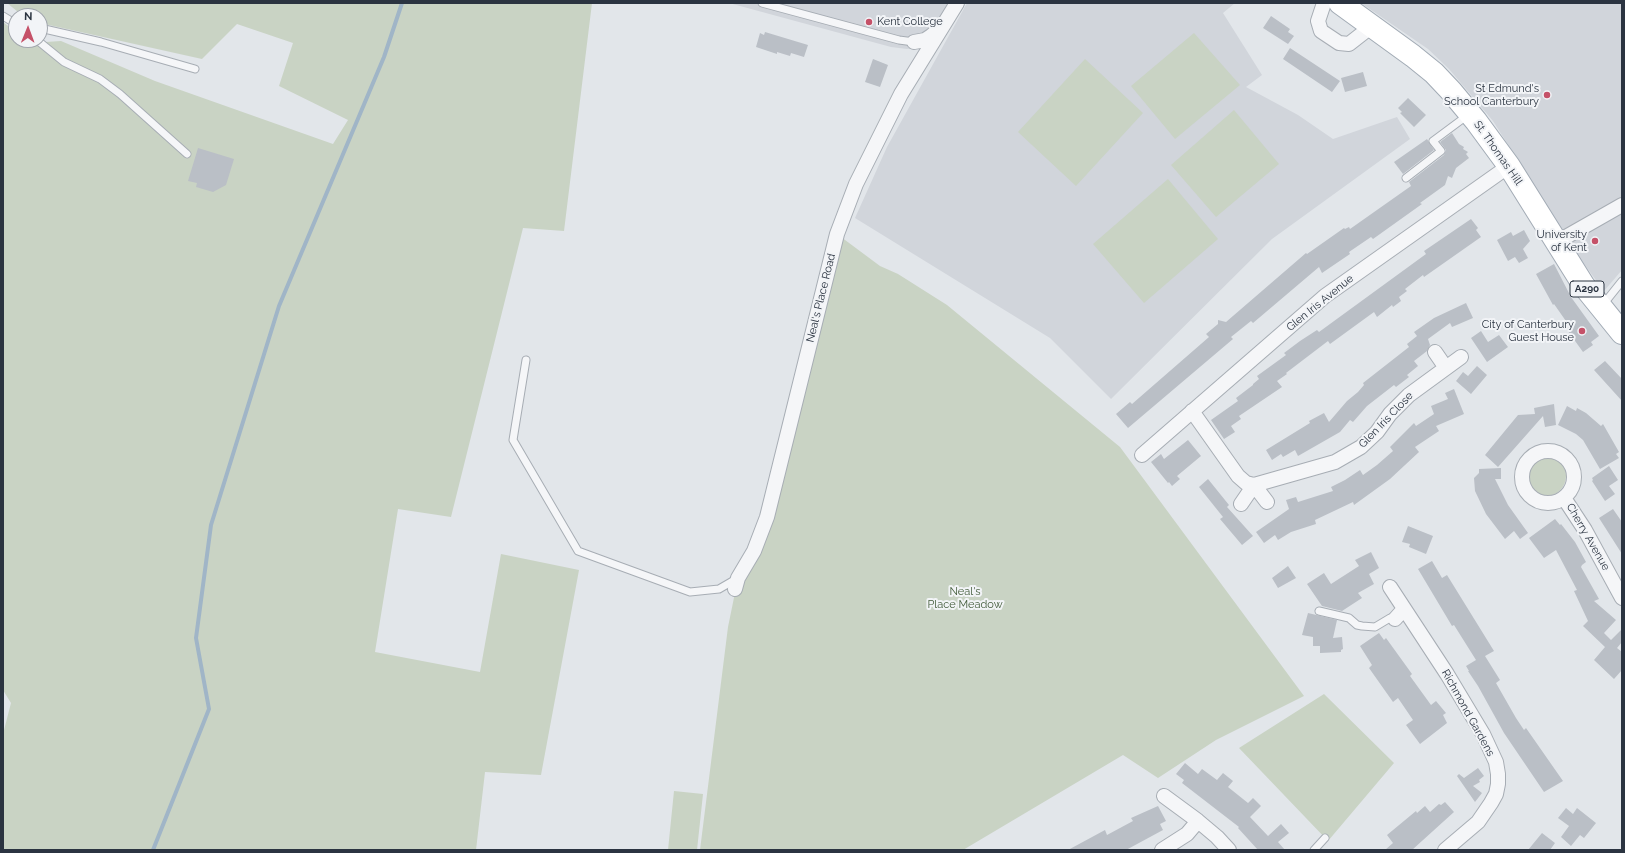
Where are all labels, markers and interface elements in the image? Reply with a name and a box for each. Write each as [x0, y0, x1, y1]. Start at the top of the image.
north arrow [8, 8, 48, 48]
text: N [24, 10, 33, 23]
place label: Kent College [877, 15, 943, 29]
marker: Kent College [864, 17, 874, 27]
place label: St Edmund's School Canterbury [1444, 82, 1539, 108]
marker: St Edmund's School Canterbury [1542, 90, 1552, 100]
street label: St. Thomas Hill [1471, 118, 1525, 188]
place label: University of Kent [1537, 228, 1587, 254]
marker: University of Kent [1590, 236, 1600, 246]
street label: Neal's Place Road [804, 252, 838, 344]
street label: Glen Iris Avenue [1284, 272, 1356, 334]
road number: A290 [1570, 281, 1604, 297]
place label: City of Canterbury Guest House [1482, 318, 1574, 344]
marker: City of Canterbury Guest House [1577, 326, 1587, 336]
street label: Glen Iris Close [1356, 389, 1416, 451]
street label: Cherry Avenue [1563, 501, 1613, 573]
park label: Neal's Place Meadow [927, 585, 1003, 611]
street label: Richmond Gardens [1439, 667, 1497, 759]

